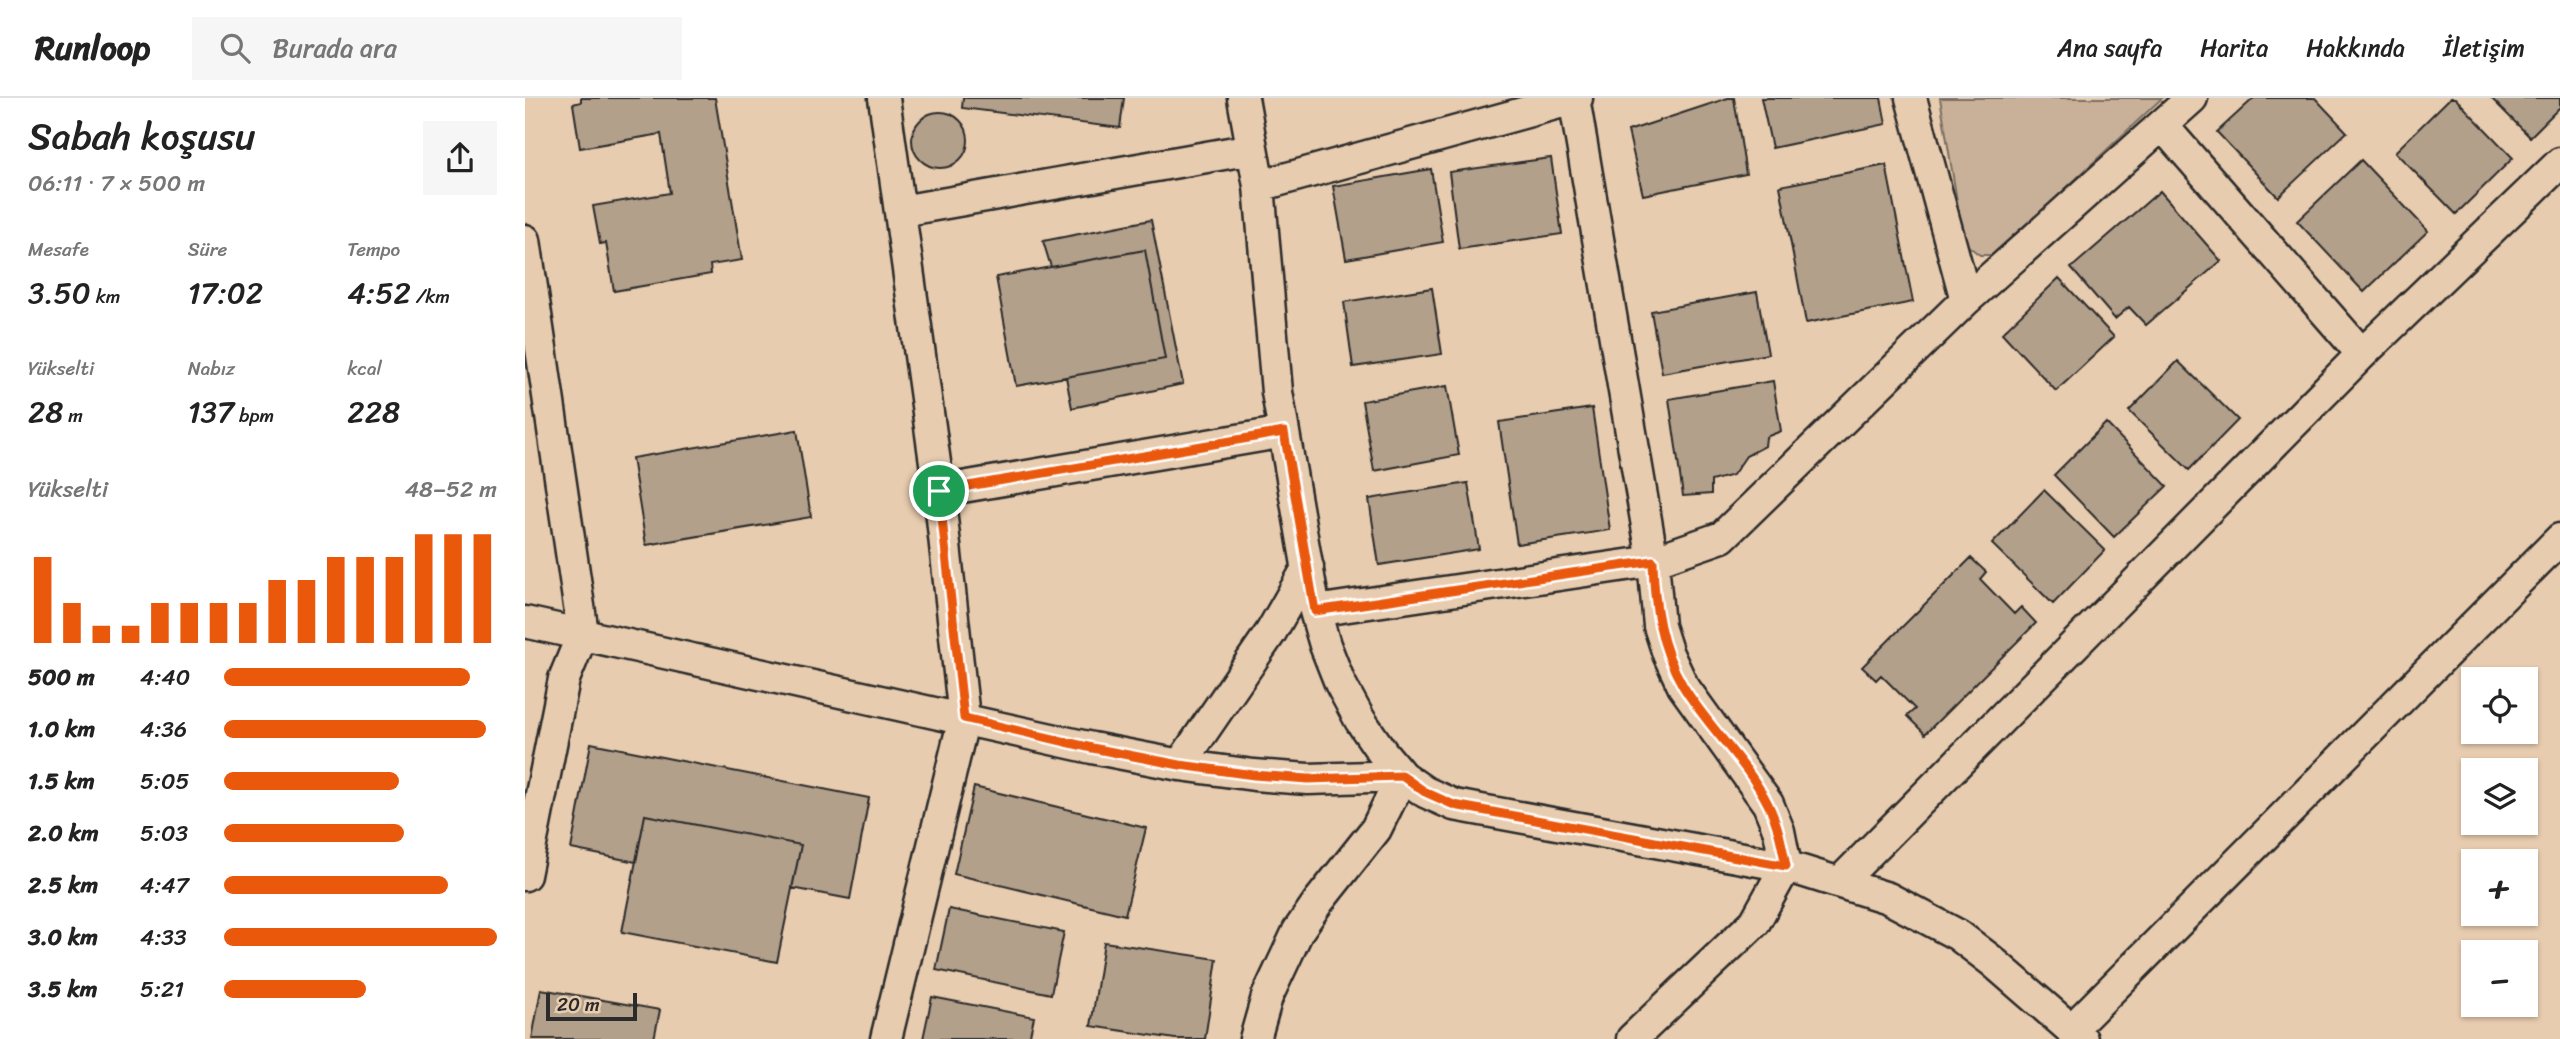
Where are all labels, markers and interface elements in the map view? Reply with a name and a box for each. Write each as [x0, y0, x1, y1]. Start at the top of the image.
search box [192, 17, 682, 80]
text: Runloop [35, 19, 150, 77]
text: Burada ara [272, 25, 397, 71]
text: Ana sayfa [2057, 27, 2162, 69]
text: Harita [2200, 27, 2268, 69]
text: Hakkında [2306, 27, 2405, 69]
text: İletişim [2443, 27, 2525, 69]
icon: search [216, 29, 254, 67]
text: Sabah koşusu [28, 103, 255, 170]
button: share [423, 121, 497, 195]
text: 06:11 · 7 × 500 m [28, 163, 205, 204]
text: Mesafe [28, 233, 89, 266]
text: Süre [188, 233, 227, 266]
text: Tempo [347, 233, 400, 266]
text: 3.50 [28, 266, 91, 320]
text: 17:02 [188, 266, 263, 320]
text: 4:52 [347, 266, 411, 320]
text: km [91, 280, 120, 313]
text: /km [411, 280, 450, 313]
text: Yükselti [28, 352, 94, 385]
text: Nabız [188, 352, 235, 385]
text: kcal [347, 352, 382, 385]
text: 28 [28, 385, 63, 439]
text: 137 [188, 385, 234, 439]
text: 228 [347, 385, 400, 439]
text: m [63, 399, 83, 432]
text: bpm [234, 399, 274, 432]
pin [909, 461, 969, 521]
text: Yükselti [28, 469, 108, 510]
text: 48–52 m [405, 469, 497, 510]
icon: arrive [920, 472, 958, 510]
text: 500 m [28, 657, 95, 698]
text: 4:40 [140, 657, 190, 698]
map controls [2461, 667, 2538, 1017]
button: locate [2461, 667, 2538, 744]
text: 1.0 km [28, 709, 95, 750]
text: 4:36 [140, 709, 187, 750]
button: layers [2461, 758, 2538, 835]
text: 1.5 km [28, 761, 95, 802]
text: 5:05 [140, 761, 190, 802]
text: 2.0 km [28, 813, 99, 854]
text: 5:03 [140, 813, 188, 854]
button: + [2461, 849, 2538, 926]
text: 2.5 km [28, 865, 98, 906]
text: 4:47 [140, 865, 189, 906]
text: 3.0 km [28, 917, 98, 958]
text: 4:33 [140, 917, 187, 958]
button: − [2461, 940, 2538, 1017]
text: 3.5 km [28, 969, 97, 1010]
text: 5:21 [140, 969, 184, 1010]
text: 20 m [557, 988, 600, 1021]
scale bar [546, 990, 637, 1022]

